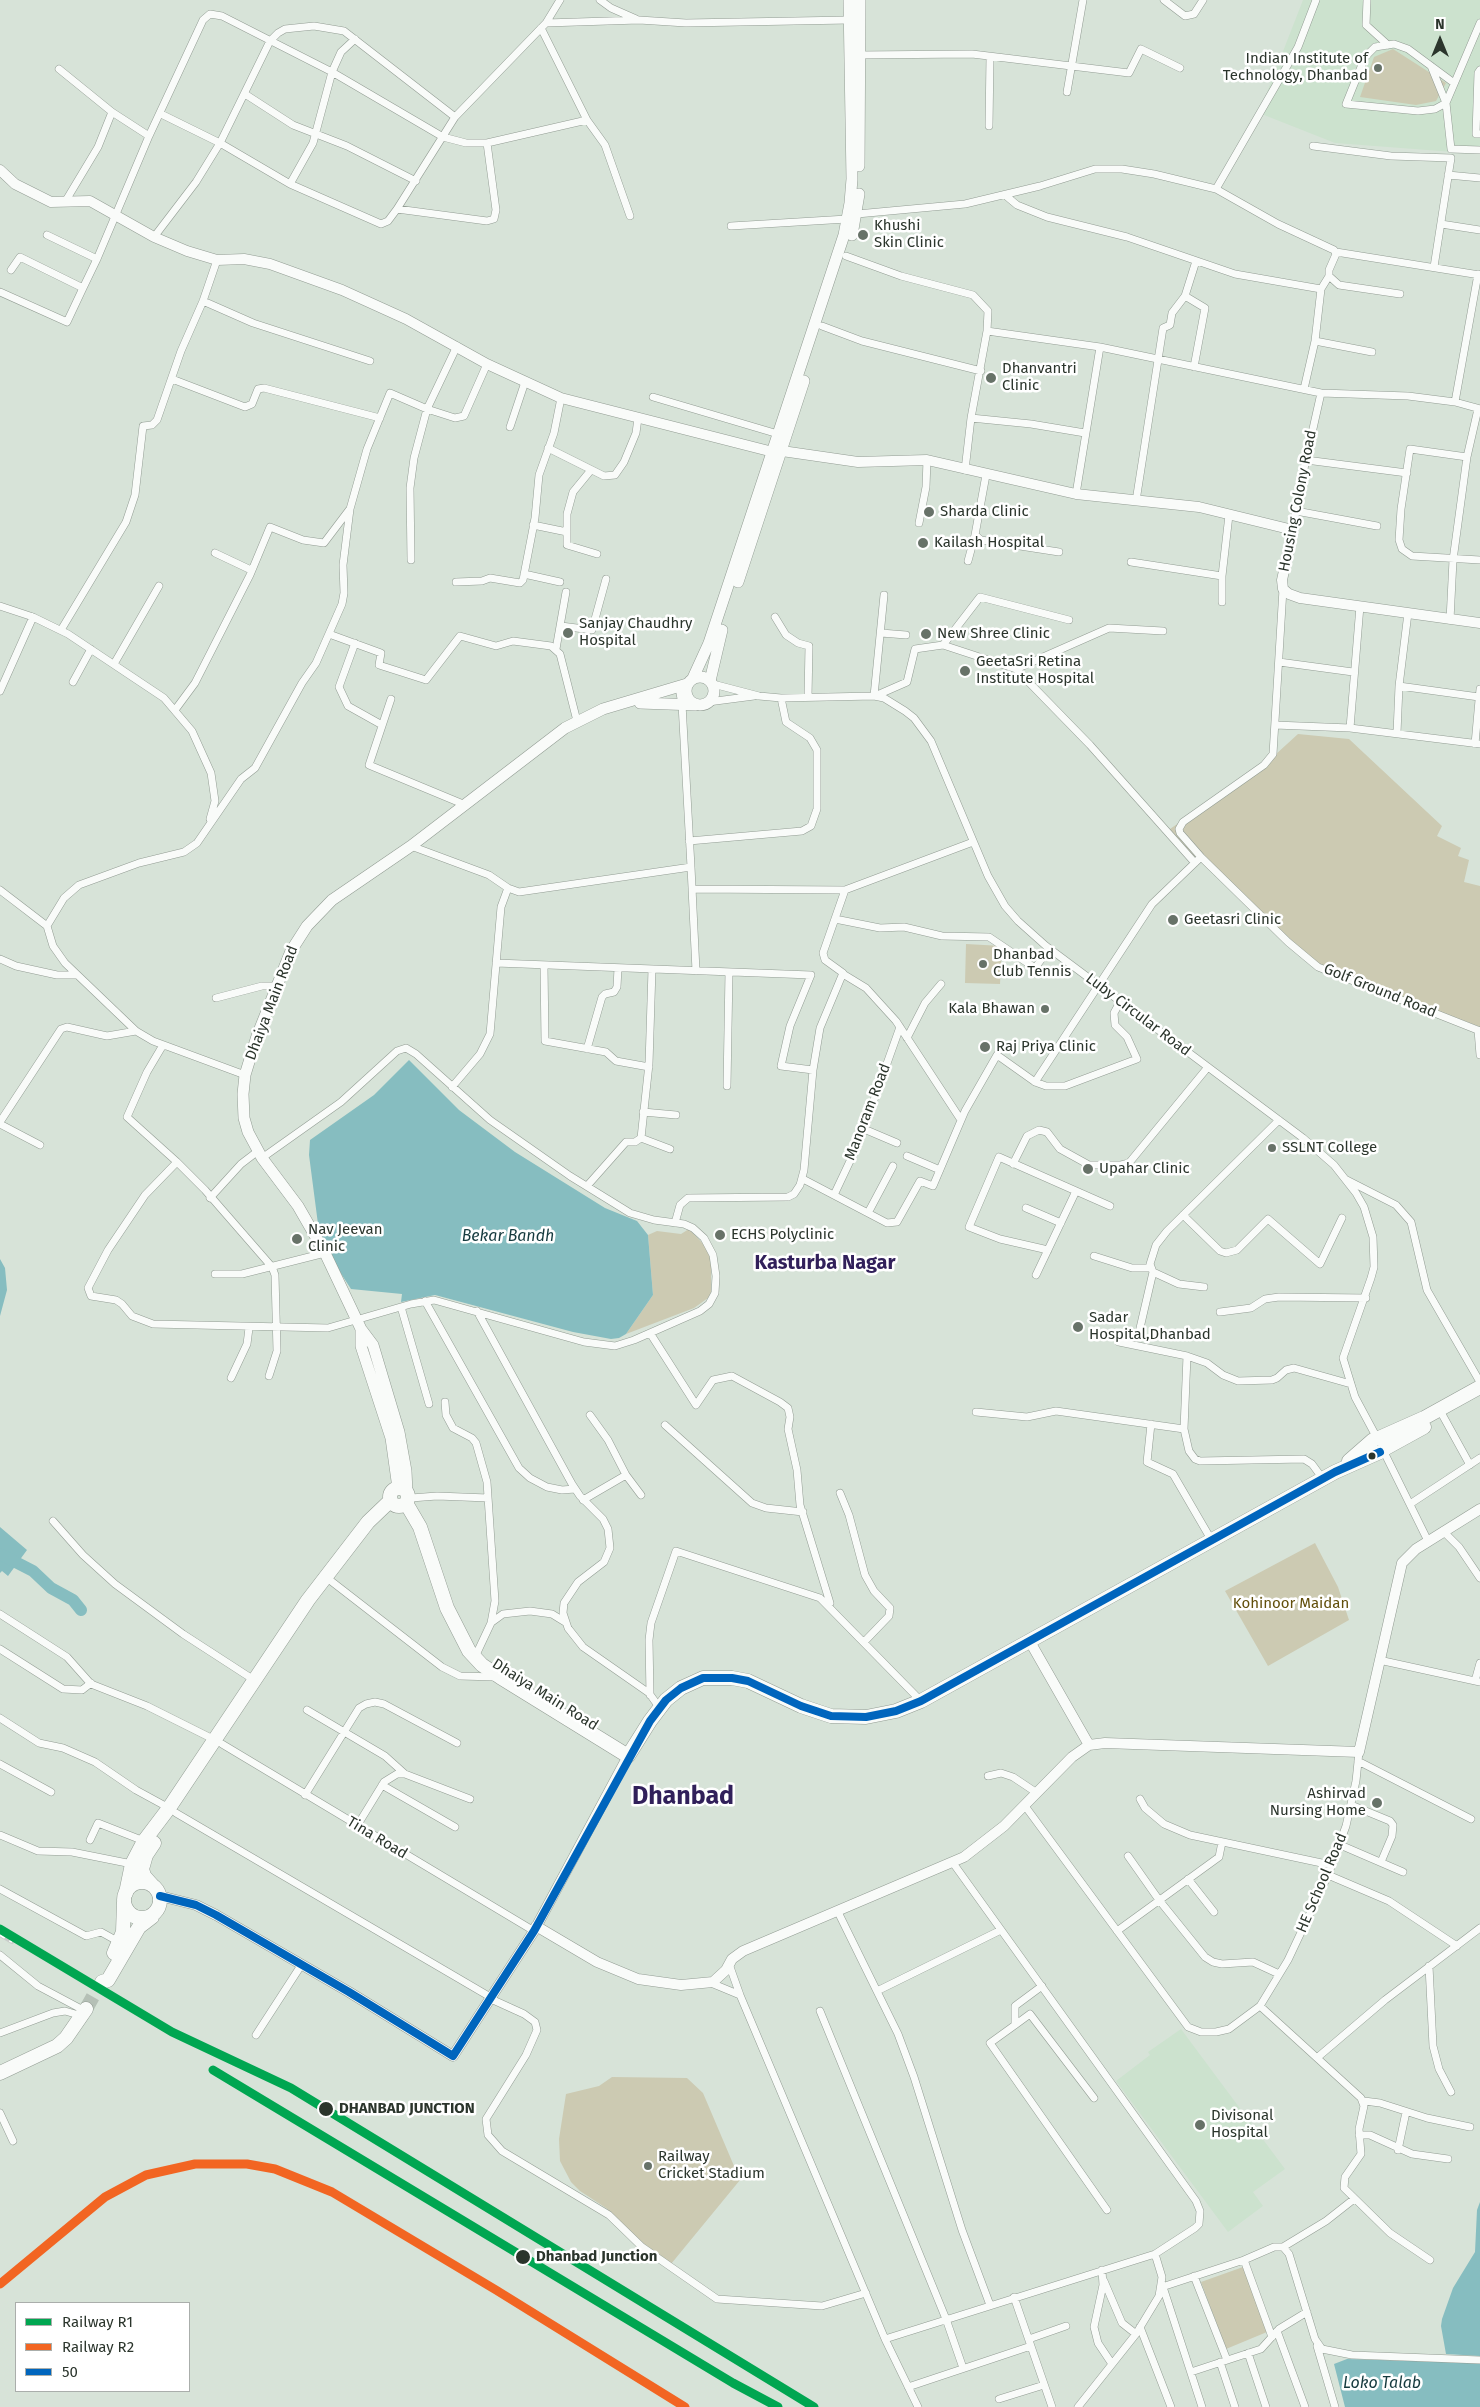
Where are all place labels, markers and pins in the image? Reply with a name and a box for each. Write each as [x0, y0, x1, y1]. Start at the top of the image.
place label: Indian Institute of Technology, Dhanbad [1223, 50, 1368, 85]
marker: Indian Institute of Technology, Dhanbad [1372, 62, 1384, 74]
place label: Khushi Skin Clinic [874, 217, 944, 252]
marker: Khushi Skin Clinic [856, 228, 870, 242]
place label: Dhanvantri Clinic [1002, 360, 1077, 395]
marker: Dhanvantri Clinic [984, 371, 998, 385]
place label: Sharda Clinic [940, 503, 1029, 521]
marker: Sharda Clinic [922, 505, 936, 519]
place label: Kailash Hospital [934, 534, 1044, 552]
marker: Kailash Hospital [916, 536, 930, 550]
place label: Sanjay Chaudhry Hospital [579, 615, 692, 650]
place label: New Shree Clinic [937, 625, 1050, 643]
marker: Sanjay Chaudhry Hospital [561, 626, 575, 640]
marker: New Shree Clinic [919, 627, 933, 641]
place label: GeetaSri Retina Institute Hospital [976, 653, 1094, 688]
marker: GeetaSri Retina Institute Hospital [958, 664, 972, 678]
place label: Geetasri Clinic [1184, 911, 1281, 929]
marker: Geetasri Clinic [1166, 913, 1180, 927]
place label: Dhanbad Club Tennis [993, 946, 1071, 981]
marker: Dhanbad Club Tennis [977, 958, 989, 970]
place label: Kala Bhawan [948, 1000, 1035, 1018]
marker: Kala Bhawan [1039, 1003, 1051, 1015]
place label: Raj Priya Clinic [996, 1038, 1096, 1056]
marker: Raj Priya Clinic [978, 1040, 992, 1054]
place label: SSLNT College [1282, 1139, 1377, 1157]
marker: SSLNT College [1266, 1142, 1278, 1154]
place label: Upahar Clinic [1099, 1160, 1190, 1178]
marker: Upahar Clinic [1081, 1162, 1095, 1176]
place label: Nav Jeevan Clinic [308, 1221, 382, 1256]
place label: ECHS Polyclinic [731, 1226, 834, 1244]
marker: ECHS Polyclinic [713, 1228, 727, 1242]
marker: Nav Jeevan Clinic [290, 1232, 304, 1246]
place label: Sadar Hospital,Dhanbad [1089, 1309, 1211, 1344]
marker: Sadar Hospital,Dhanbad [1071, 1320, 1085, 1334]
unlabelled marker [1367, 1451, 1377, 1461]
place label: Ashirvad Nursing Home [1270, 1785, 1366, 1820]
marker: Ashirvad Nursing Home [1370, 1796, 1384, 1810]
marker: DHANBAD JUNCTION [317, 2100, 335, 2118]
place label: DHANBAD JUNCTION [339, 2100, 475, 2118]
place label: Divisonal Hospital [1211, 2107, 1273, 2142]
marker: Divisonal Hospital [1193, 2118, 1207, 2132]
place label: Railway Cricket Stadium [658, 2148, 765, 2183]
marker: Railway Cricket Stadium [642, 2160, 654, 2172]
marker: Dhanbad Junction [514, 2248, 532, 2266]
place label: Dhanbad Junction [536, 2248, 657, 2266]

